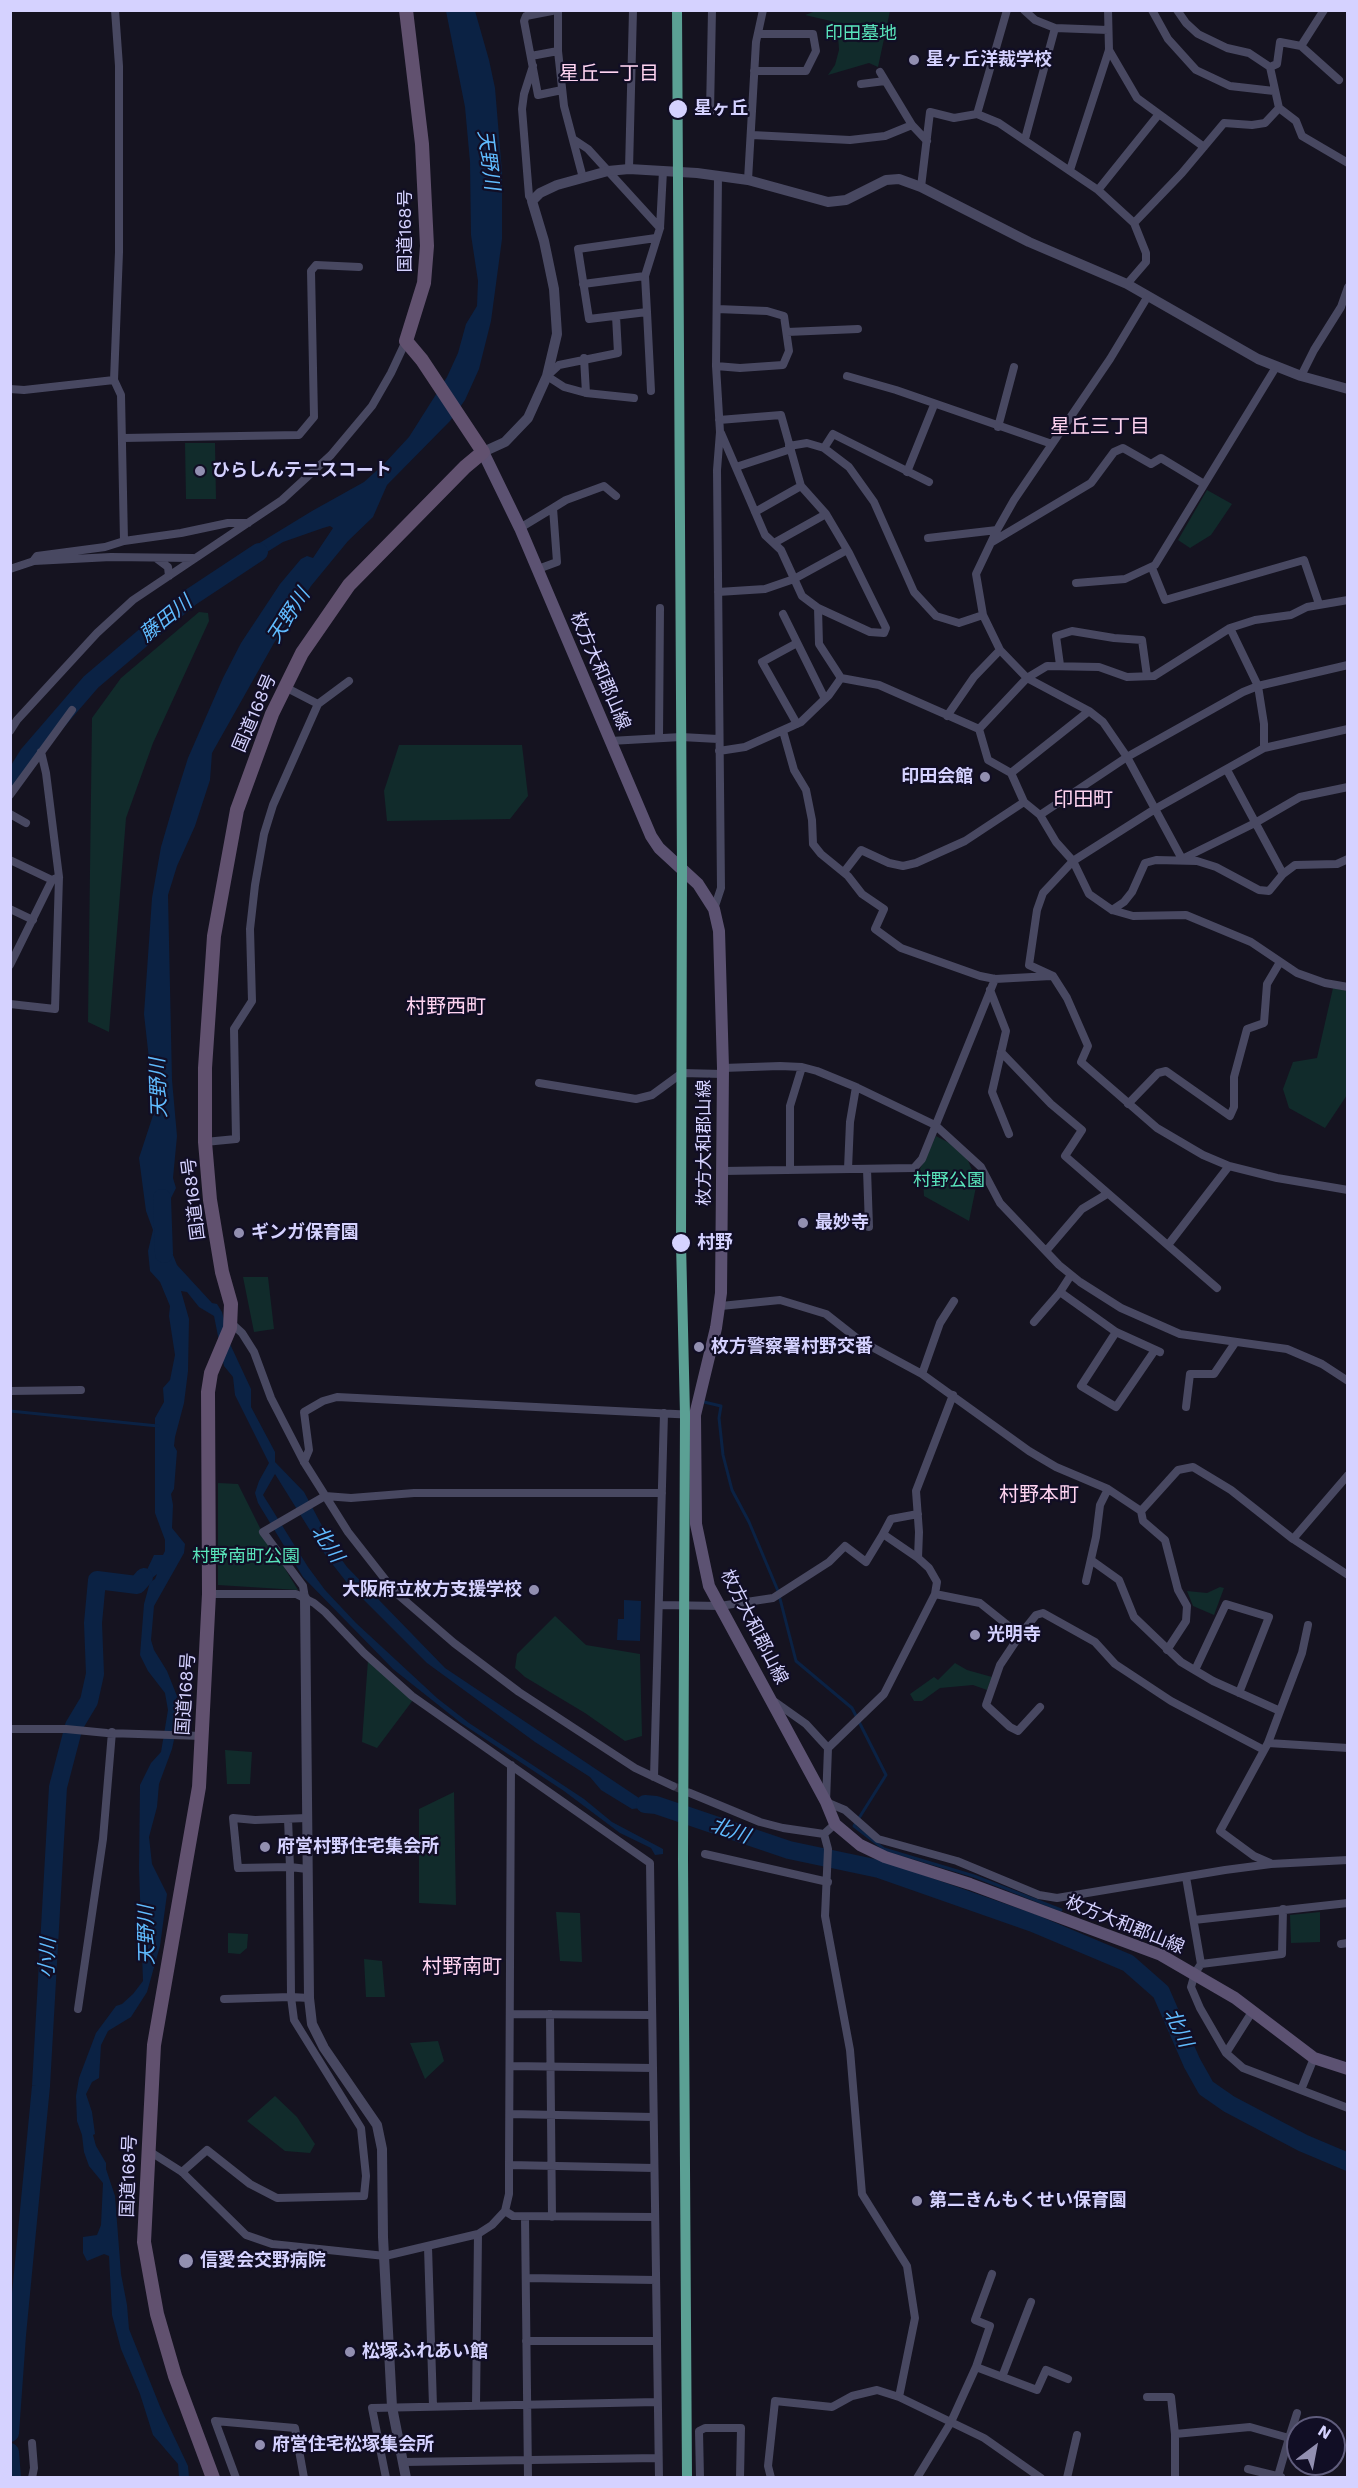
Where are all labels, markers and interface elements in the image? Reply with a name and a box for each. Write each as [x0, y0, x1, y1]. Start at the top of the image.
park label: 印田墓地 [825, 23, 897, 45]
place label: 星ヶ丘洋裁学校 [926, 49, 1052, 71]
marker: 星ヶ丘洋裁学校 [907, 53, 921, 67]
district label: 星丘一丁目 [559, 62, 659, 86]
marker: 星ヶ丘 [667, 98, 689, 120]
place label: 星ヶ丘 [694, 98, 748, 120]
water label: 天野川 [472, 129, 504, 191]
street label: 国道168号 [395, 189, 417, 273]
district label: 星丘三丁目 [1050, 415, 1150, 439]
place label: ひらしんテニスコート [212, 460, 392, 482]
marker: ひらしんテニスコート [193, 464, 207, 478]
water label: 天野川 [263, 584, 315, 648]
water label: 藤田川 [135, 591, 197, 647]
street label: 枚方大和郡山線 [565, 609, 635, 733]
street label: 国道168号 [229, 671, 281, 755]
place label: 印田会館 [901, 766, 973, 788]
marker: 印田会館 [978, 770, 992, 784]
district label: 印田町 [1053, 788, 1113, 812]
district label: 村野西町 [406, 995, 486, 1019]
water label: 天野川 [146, 1058, 172, 1118]
street label: 枚方大和郡山線 [694, 1080, 716, 1206]
street label: 国道168号 [178, 1156, 210, 1242]
park label: 村野公園 [913, 1170, 985, 1192]
place label: 最妙寺 [815, 1212, 869, 1234]
marker: 最妙寺 [796, 1216, 810, 1230]
place label: ギンガ保育園 [251, 1222, 359, 1244]
marker: ギンガ保育園 [232, 1226, 246, 1240]
marker: 村野 [670, 1232, 692, 1254]
place label: 村野 [697, 1232, 733, 1254]
place label: 枚方警察署村野交番 [711, 1336, 873, 1358]
marker: 枚方警察署村野交番 [692, 1340, 706, 1354]
district label: 村野本町 [999, 1483, 1079, 1507]
water label: 北川 [306, 1521, 348, 1567]
park label: 村野南町公園 [192, 1546, 300, 1568]
street label: 枚方大和郡山線 [716, 1566, 792, 1688]
place label: 大阪府立枚方支援学校 [342, 1579, 522, 1601]
marker: 大阪府立枚方支援学校 [527, 1583, 541, 1597]
place label: 光明寺 [987, 1624, 1041, 1646]
marker: 光明寺 [968, 1628, 982, 1642]
street label: 国道168号 [172, 1652, 200, 1736]
water label: 北川 [707, 1813, 753, 1849]
place label: 府営村野住宅集会所 [277, 1836, 439, 1858]
marker: 府営村野住宅集会所 [258, 1840, 272, 1854]
street label: 枚方大和郡山線 [1063, 1891, 1187, 1959]
water label: 天野川 [134, 1905, 160, 1965]
water label: 小川 [35, 1937, 61, 1979]
district label: 村野南町 [422, 1955, 502, 1979]
water label: 北川 [1159, 2005, 1197, 2051]
street label: 国道168号 [117, 2134, 141, 2218]
place label: 第二きんもくせい保育園 [929, 2190, 1127, 2212]
marker: 第二きんもくせい保育園 [910, 2194, 924, 2208]
place label: 信愛会交野病院 [200, 2250, 326, 2272]
marker: 信愛会交野病院 [177, 2252, 195, 2270]
place label: 松塚ふれあい館 [362, 2341, 488, 2363]
marker: 松塚ふれあい館 [343, 2345, 357, 2359]
north arrow [1286, 2416, 1346, 2476]
text: N [1315, 2421, 1335, 2443]
place label: 府営住宅松塚集会所 [272, 2434, 434, 2456]
marker: 府営住宅松塚集会所 [253, 2438, 267, 2452]

